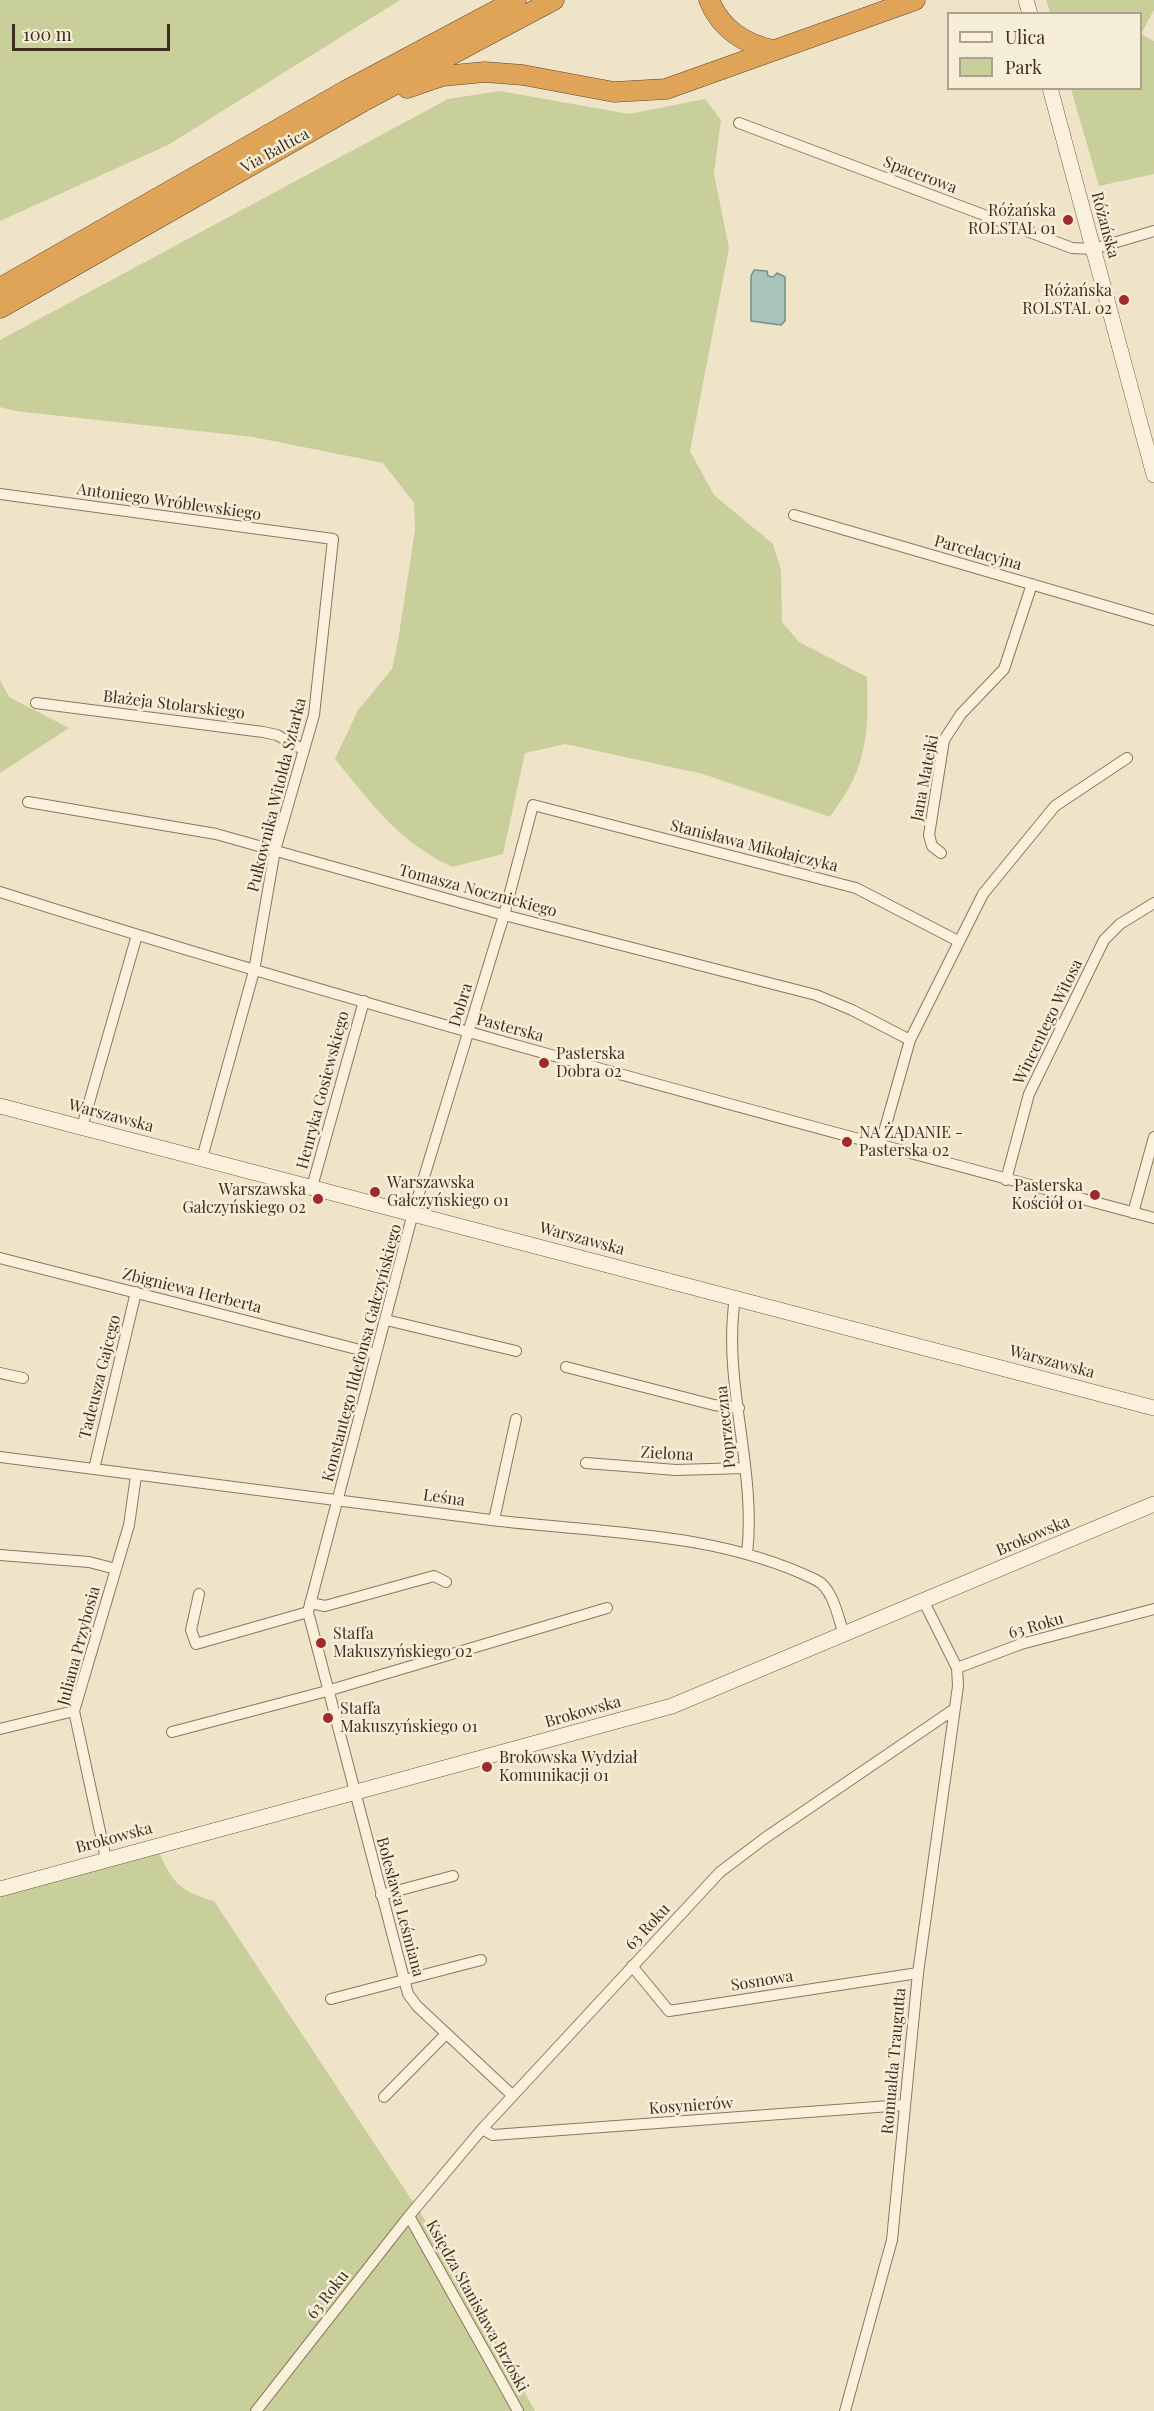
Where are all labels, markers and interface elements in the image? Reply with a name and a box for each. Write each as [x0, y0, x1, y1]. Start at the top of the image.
scale bar [15, 12, 172, 50]
legend [947, 12, 1142, 90]
text: 100 m [23, 22, 72, 46]
text: Ulica [1005, 25, 1045, 49]
text: Park [1005, 55, 1042, 79]
street label: Via Baltica [238, 124, 312, 178]
street label: Spacerowa [880, 152, 960, 198]
street label: Różańska [1087, 190, 1123, 260]
place label: Różańska ROLSTAL 01 [968, 201, 1056, 239]
marker: Różańska ROLSTAL 01 [1061, 213, 1075, 227]
place label: Różańska ROLSTAL 02 [1022, 281, 1112, 319]
marker: Różańska ROLSTAL 02 [1117, 293, 1131, 307]
street label: Antoniego Wróblewskiego [76, 480, 262, 524]
street label: Parcelacyjna [932, 531, 1024, 575]
street label: Błażeja Stolarskiego [102, 687, 246, 723]
street label: Pułkownika Witolda Sztarka [244, 696, 310, 894]
street label: Jana Matejki [907, 733, 943, 823]
street label: Stanisława Mikołajczyka [668, 816, 840, 876]
street label: Tomasza Nocznickiego [397, 861, 559, 921]
street label: Wincentego Witosa [1009, 956, 1087, 1088]
street label: Dobra [445, 981, 477, 1029]
street label: Henryka Gosiewskiego [293, 1009, 353, 1171]
street label: Pasterska [474, 1010, 546, 1046]
place label: Pasterska Dobra 02 [556, 1044, 625, 1082]
marker: Pasterska Dobra 02 [537, 1056, 551, 1070]
street label: Warszawska [66, 1095, 156, 1137]
place label: NA ŻĄDANIE - Pasterska 02 [859, 1123, 963, 1161]
marker: NA ŻĄDANIE - Pasterska 02 [840, 1135, 854, 1149]
place label: Warszawska Gałczyńskiego 01 [387, 1173, 509, 1211]
place label: Pasterska Kościół 01 [1011, 1176, 1083, 1214]
place label: Warszawska Gałczyńskiego 02 [182, 1180, 306, 1218]
marker: Warszawska Gałczyńskiego 01 [368, 1185, 382, 1199]
marker: Pasterska Kościół 01 [1088, 1188, 1102, 1202]
marker: Warszawska Gałczyńskiego 02 [311, 1192, 325, 1206]
street label: Warszawska [537, 1218, 627, 1260]
street label: Konstantego Ildefonsa Gałczyńskiego [318, 1222, 406, 1484]
street label: Zbigniewa Herberta [120, 1264, 264, 1318]
street label: Tadeusza Gajcego [75, 1313, 125, 1441]
street label: Warszawska [1007, 1341, 1097, 1383]
street label: Poprzeczna [712, 1385, 740, 1469]
street label: Zielona [640, 1443, 694, 1465]
street label: Leśna [422, 1486, 466, 1510]
street label: Brokowska [993, 1512, 1073, 1560]
street label: Juliana Przybosia [54, 1584, 104, 1708]
street label: 63 Roku [1006, 1609, 1066, 1643]
place label: Staffa Makuszyńskiego 02 [333, 1624, 472, 1662]
marker: Staffa Makuszyńskiego 02 [314, 1636, 328, 1650]
street label: Brokowska [543, 1692, 623, 1732]
place label: Staffa Makuszyńskiego 01 [340, 1699, 478, 1737]
marker: Staffa Makuszyńskiego 01 [321, 1711, 335, 1725]
place label: Brokowska Wydział Komunikacji 01 [499, 1748, 637, 1786]
marker: Brokowska Wydział Komunikacji 01 [480, 1760, 494, 1774]
street label: Brokowska [74, 1819, 154, 1857]
street label: Bolesława Leśmiana [372, 1835, 428, 1979]
street label: 63 Roku [622, 1900, 674, 1954]
street label: Sosnowa [729, 1967, 795, 1995]
street label: Romualda Traugutta [878, 1987, 910, 2135]
street label: Kosynierów [648, 2093, 734, 2119]
street label: Księdza Stanisława Brzóski [422, 2217, 532, 2395]
street label: 63 Roku [303, 2267, 353, 2323]

